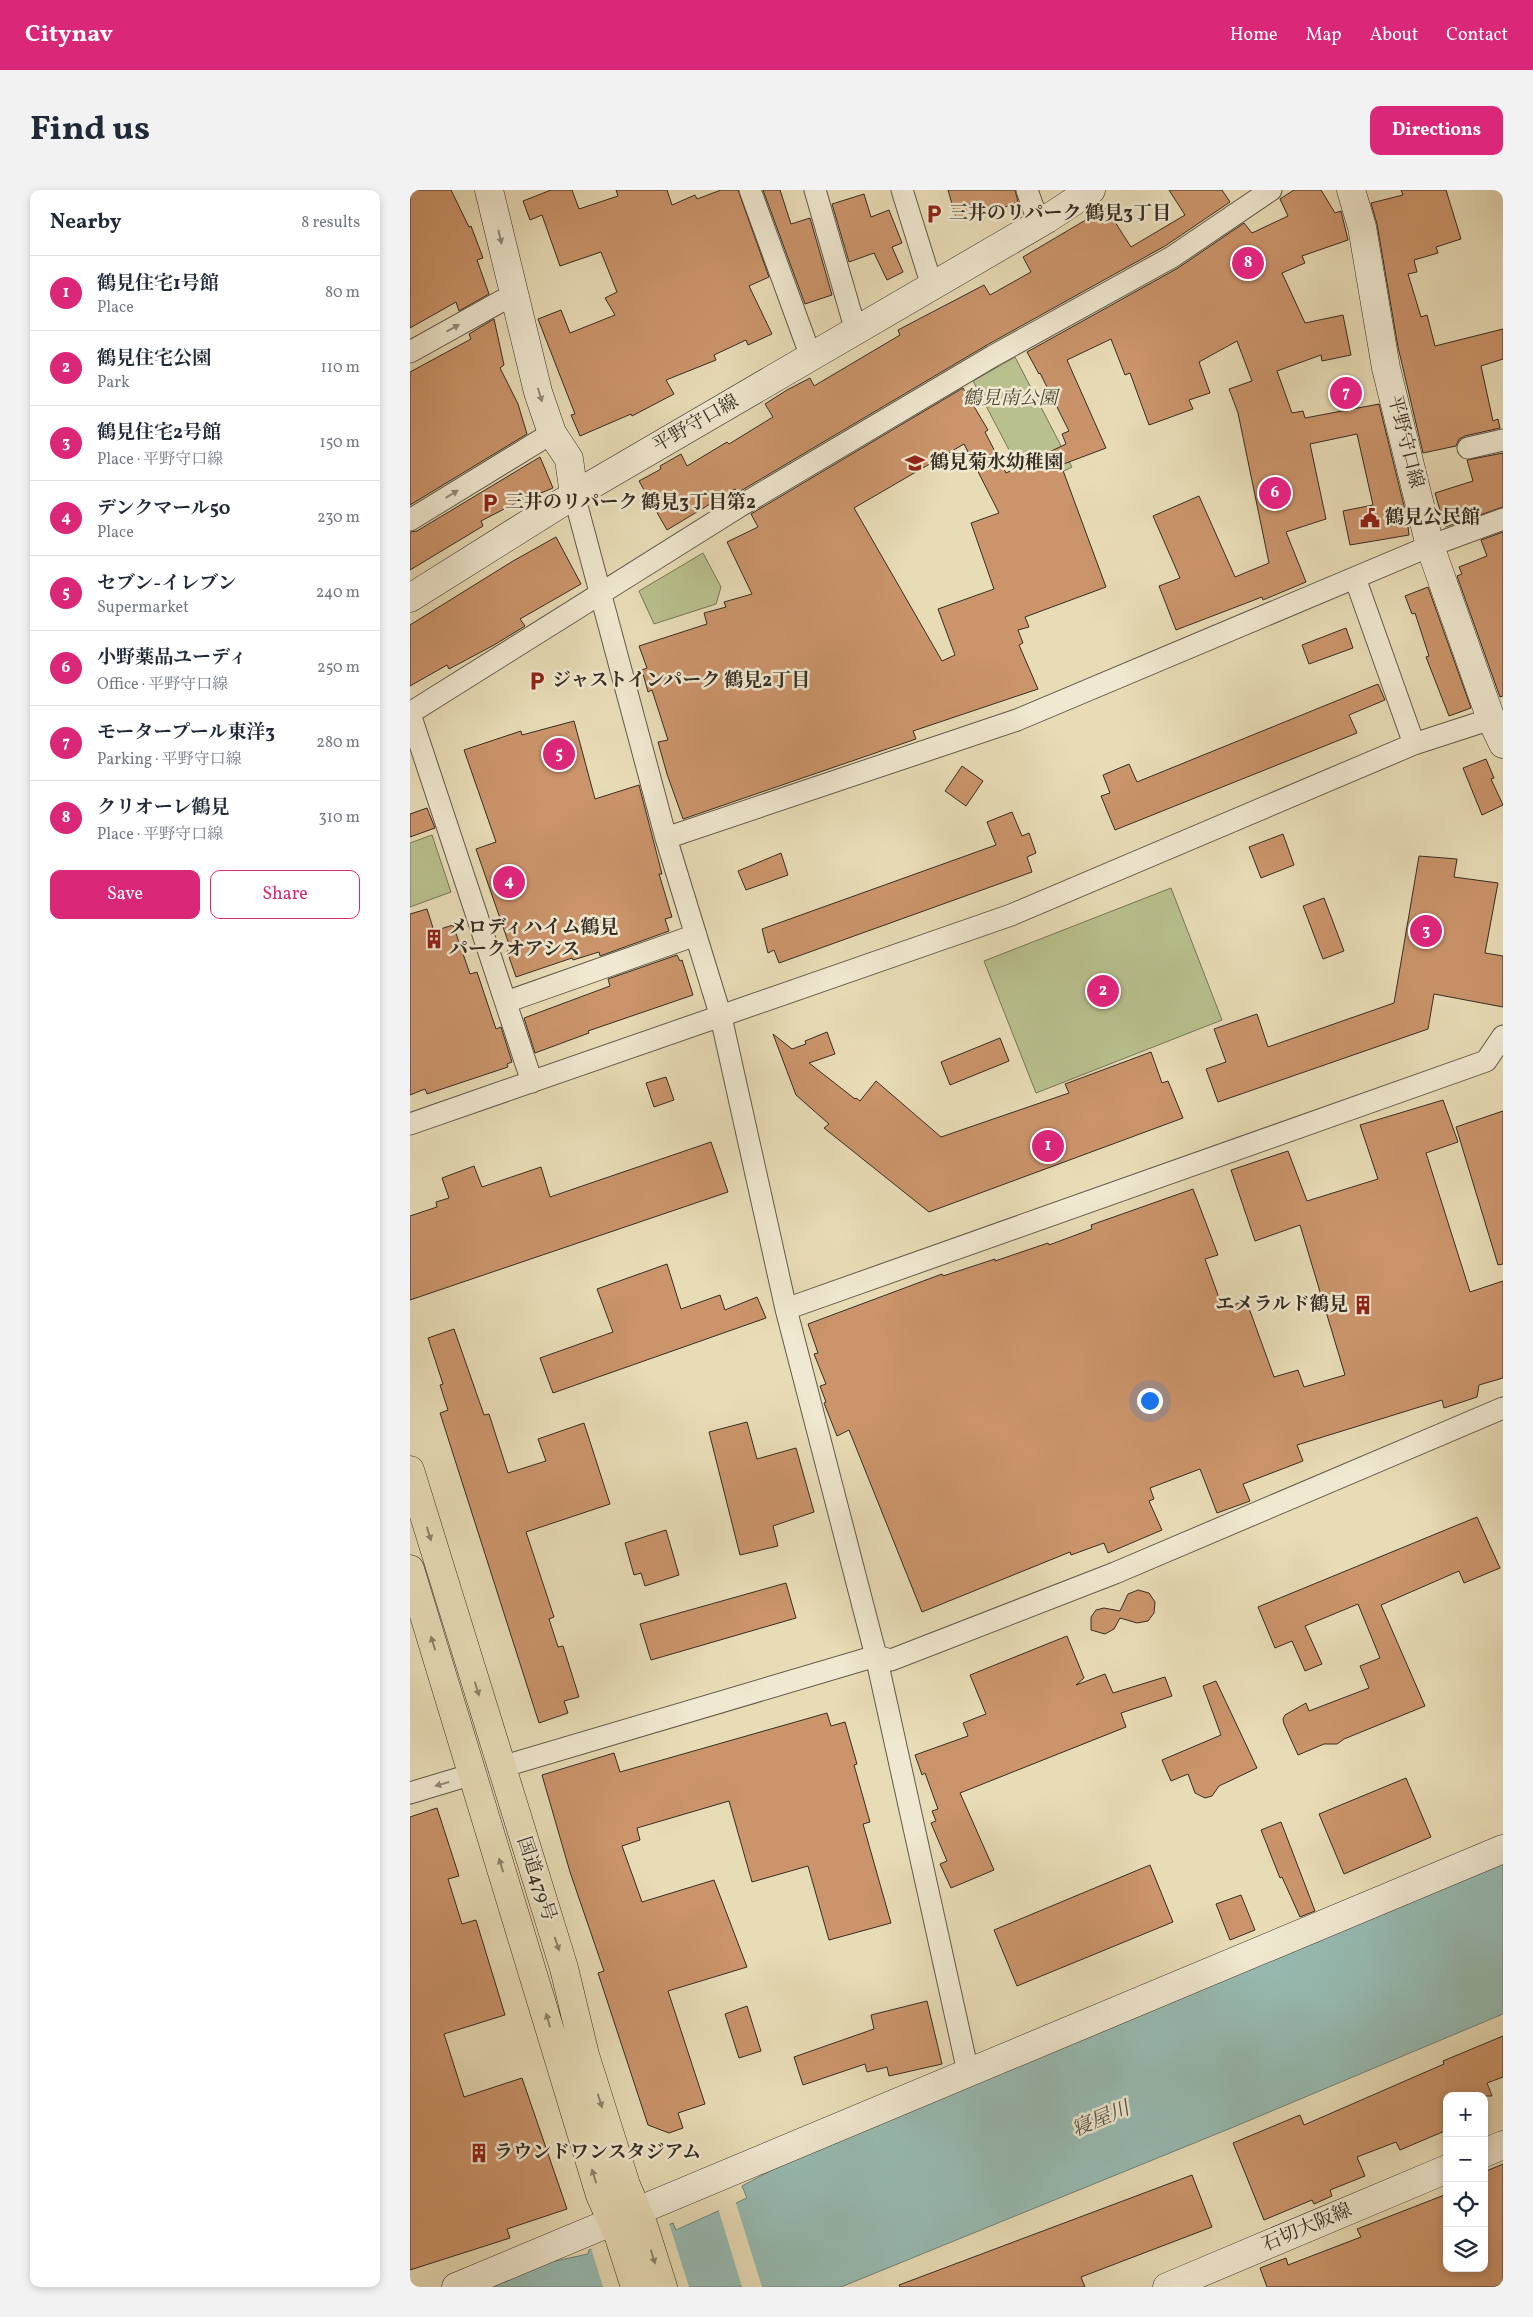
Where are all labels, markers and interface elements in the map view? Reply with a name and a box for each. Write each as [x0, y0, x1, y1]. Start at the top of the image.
text: Citynav [25, 18, 113, 52]
text: Home [1230, 23, 1278, 48]
text: Map [1306, 23, 1342, 48]
text: About [1370, 23, 1418, 48]
text: Contact [1446, 23, 1508, 48]
text: Find us [30, 106, 150, 154]
button: Directions [1370, 106, 1503, 155]
place label: 三井のリパーク 鶴見3丁目 [949, 201, 1171, 227]
parking icon: 三井のリパーク 鶴見3丁目 [923, 203, 945, 225]
text: Nearby [50, 208, 121, 237]
text: 8 results [301, 212, 360, 234]
one-way arrow [496, 230, 504, 245]
pin: 8 [1232, 244, 1264, 282]
text: 鶴見住宅1号館 [97, 271, 219, 297]
text: 1 [63, 282, 69, 304]
text: 80 m [325, 282, 360, 304]
text: Place [97, 297, 134, 319]
one-way arrow [445, 324, 460, 332]
text: 鶴見住宅公園 [97, 346, 211, 372]
text: 2 [62, 357, 70, 379]
text: 110 m [321, 357, 360, 379]
text: Park [97, 372, 130, 394]
pin: 7 [1330, 374, 1362, 412]
park label: 鶴見南公園 [962, 386, 1060, 412]
one-way arrow [536, 388, 544, 403]
street label: 平野守口線 [648, 389, 744, 459]
street label: 平野守口線 [1381, 393, 1429, 491]
text: 鶴見住宅2号館 [97, 420, 221, 446]
text: 3 [62, 432, 70, 454]
text: 150 m [319, 432, 360, 454]
text: Place · 平野守口線 [97, 449, 223, 471]
place label: 鶴見菊水幼稚園 [930, 450, 1063, 476]
school or university icon: 鶴見菊水幼稚園 [904, 452, 926, 474]
pin: 6 [1259, 474, 1291, 512]
one-way arrow [445, 490, 458, 499]
place label: 三井のリパーク 鶴見3丁目第2 [505, 490, 756, 516]
parking icon: 三井のリパーク 鶴見3丁目第2 [479, 492, 501, 514]
text: デンクマール50 [97, 496, 231, 522]
place label: 鶴見公民館 [1385, 505, 1480, 531]
text: 4 [61, 507, 71, 529]
text: 230 m [317, 507, 360, 529]
public building icon: 鶴見公民館 [1359, 507, 1381, 529]
text: Place [97, 522, 134, 544]
text: セブン-イレブン [97, 571, 236, 597]
text: 5 [62, 582, 70, 604]
text: 240 m [316, 582, 360, 604]
text: Supermarket [97, 597, 189, 619]
text: 小野薬品ユーディ [97, 645, 247, 671]
text: 6 [62, 657, 70, 679]
text: 250 m [317, 657, 360, 679]
place label: ジャストインパーク 鶴見2丁目 [552, 668, 810, 694]
parking icon: ジャストインパーク 鶴見2丁目 [526, 670, 548, 692]
text: Office · 平野守口線 [97, 674, 228, 696]
text: モータープール東洋3 [97, 720, 275, 746]
text: 7 [62, 732, 70, 754]
text: 280 m [316, 732, 360, 754]
pin: 5 [543, 735, 575, 773]
text: Parking · 平野守口線 [97, 749, 242, 771]
text: クリオーレ鶴見 [97, 795, 229, 821]
text: 8 [62, 807, 70, 829]
text: 310 m [319, 807, 360, 829]
text: Place · 平野守口線 [97, 824, 223, 846]
pin: 4 [493, 863, 525, 901]
button: Save [50, 870, 200, 919]
button: Share [210, 870, 360, 919]
pin: 3 [1410, 912, 1442, 950]
place label: メロディハイム鶴見 パークオアシス [449, 915, 618, 963]
building icon: メロディハイム鶴見 パークオアシス [423, 928, 445, 950]
pin: 2 [1087, 972, 1119, 1010]
pin: 1 [1032, 1127, 1064, 1165]
place label: エメラルド鶴見 [1216, 1292, 1348, 1318]
building icon: エメラルド鶴見 [1352, 1294, 1374, 1316]
your location [1137, 1388, 1163, 1414]
one-way arrow [426, 1526, 434, 1541]
one-way arrow [428, 1635, 436, 1650]
one-way arrow [473, 1682, 481, 1697]
one-way arrow [434, 1780, 449, 1788]
street label: 国道479号 [510, 1834, 562, 1924]
one-way arrow [496, 1857, 504, 1872]
one-way arrow [554, 1937, 561, 1952]
one-way arrow [543, 2013, 551, 2028]
map controls [1443, 2092, 1488, 2272]
button: + [1443, 2092, 1488, 2137]
one-way arrow [596, 2094, 604, 2109]
water label: 寝屋川 [1068, 2095, 1136, 2145]
button: − [1443, 2137, 1488, 2182]
place label: ラウンドワンスタジアム [494, 2140, 701, 2166]
building icon: ラウンドワンスタジアム [468, 2142, 490, 2164]
one-way arrow [590, 2168, 598, 2183]
button: locate [1443, 2182, 1488, 2227]
street label: 石切大阪線 [1258, 2197, 1356, 2259]
button: layers [1443, 2227, 1488, 2272]
one-way arrow [650, 2249, 658, 2264]

